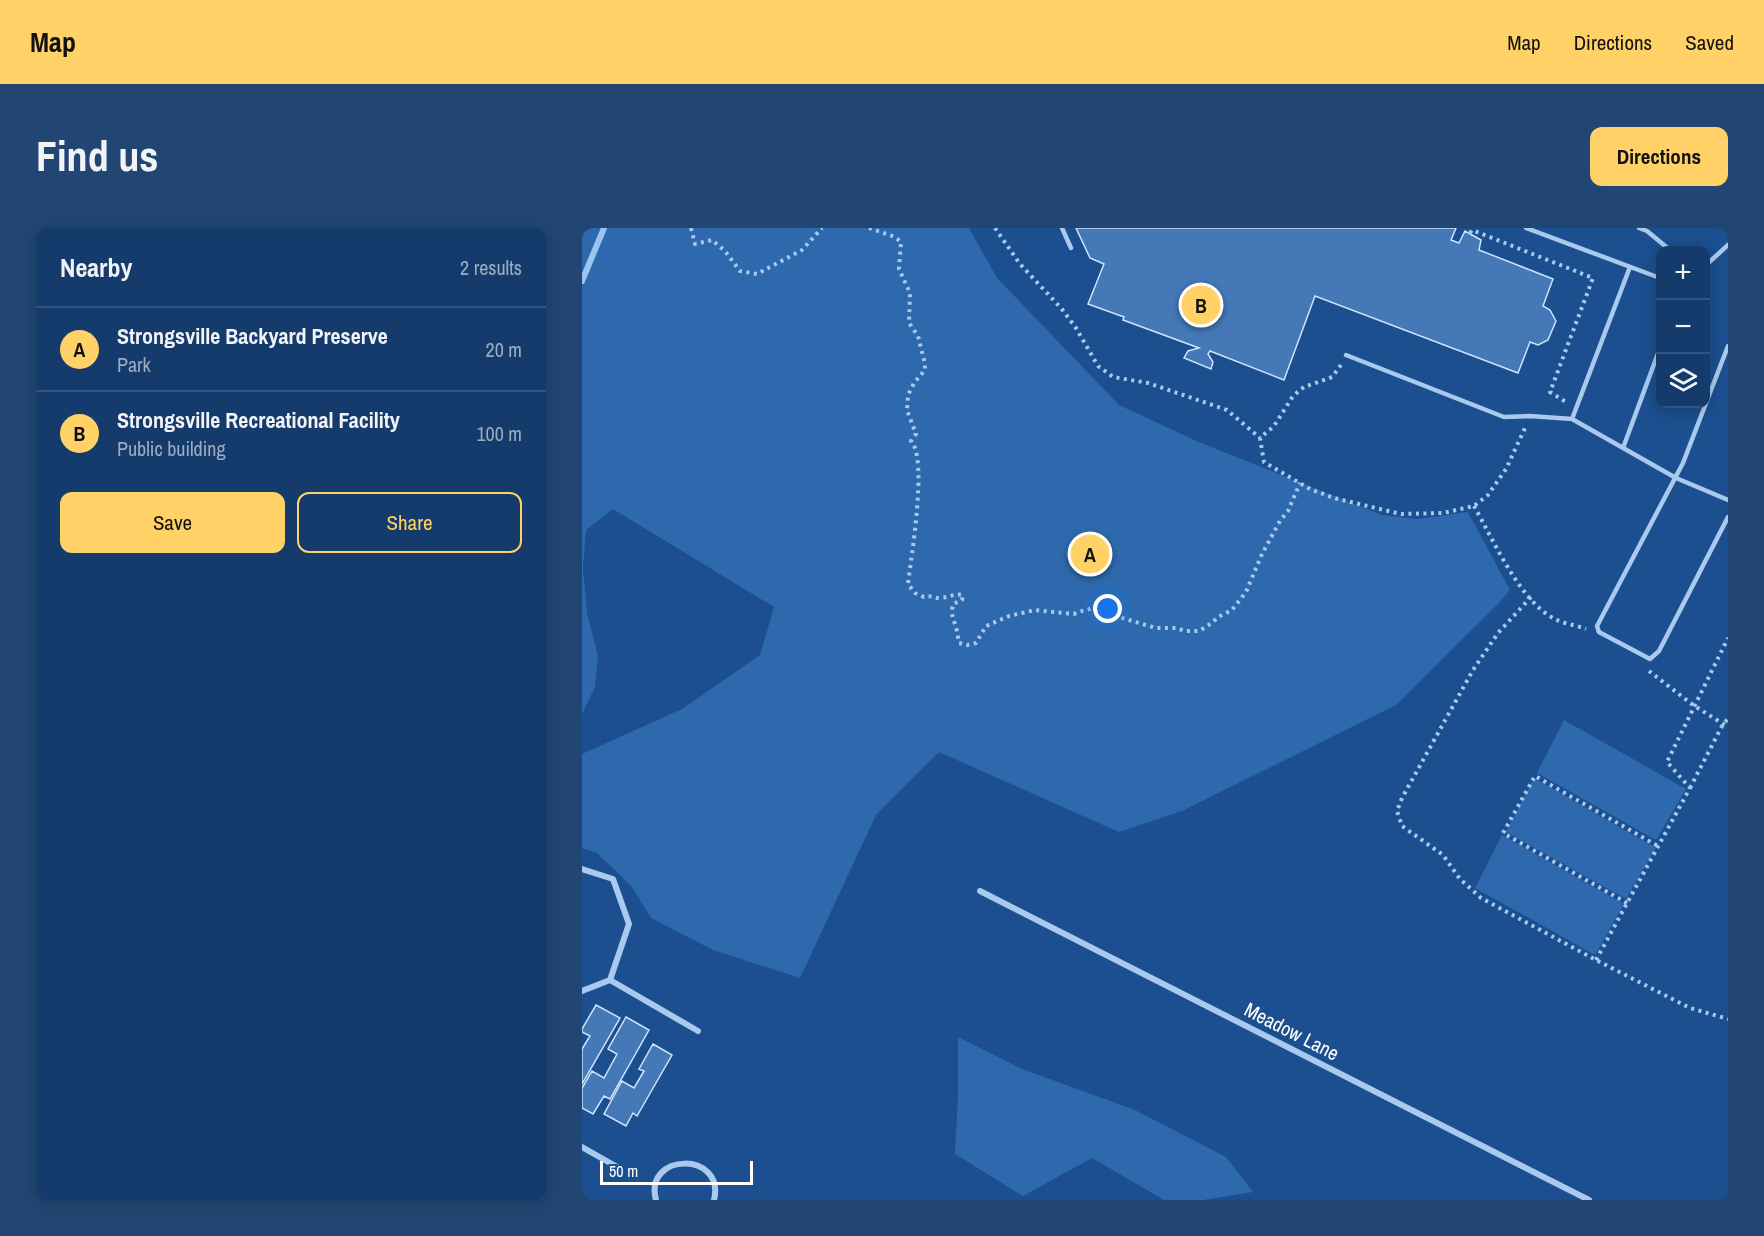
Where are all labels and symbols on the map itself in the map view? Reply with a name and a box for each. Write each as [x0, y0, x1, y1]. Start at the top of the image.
pin: B [1182, 282, 1220, 328]
pin: A [1070, 532, 1110, 576]
your location [1093, 594, 1122, 623]
street label: Meadow Lane [1240, 996, 1344, 1066]
scale bar [600, 1158, 753, 1186]

